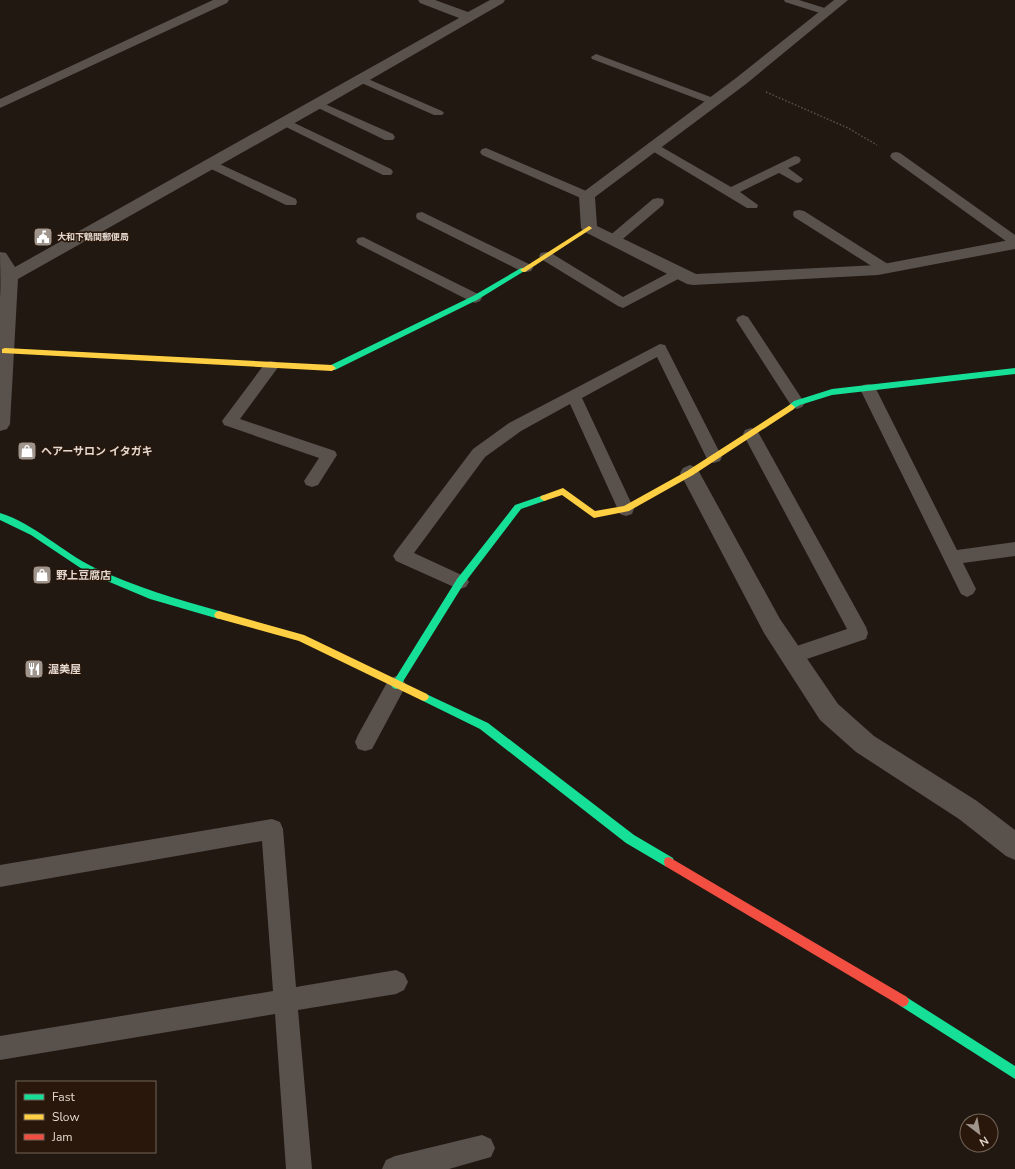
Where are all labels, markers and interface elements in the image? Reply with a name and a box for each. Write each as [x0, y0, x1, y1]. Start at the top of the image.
public building icon: 大和下鶴間郵便局 [32, 226, 54, 248]
place label: 大和下鶴間郵便局 [57, 231, 129, 243]
shop icon: ヘアーサロン イタガキ [16, 440, 38, 462]
place label: ヘアーサロン イタガキ [41, 444, 153, 459]
shop icon: 野上豆腐店 [31, 564, 53, 586]
place label: 野上豆腐店 [56, 568, 111, 583]
restaurant icon: 渥美屋 [23, 658, 45, 680]
place label: 渥美屋 [48, 662, 81, 677]
legend [16, 1081, 156, 1153]
text: Fast [52, 1089, 75, 1105]
text: Slow [52, 1109, 80, 1125]
north arrow [959, 1113, 999, 1153]
text: Jam [51, 1129, 73, 1145]
text: N [977, 1133, 991, 1150]

